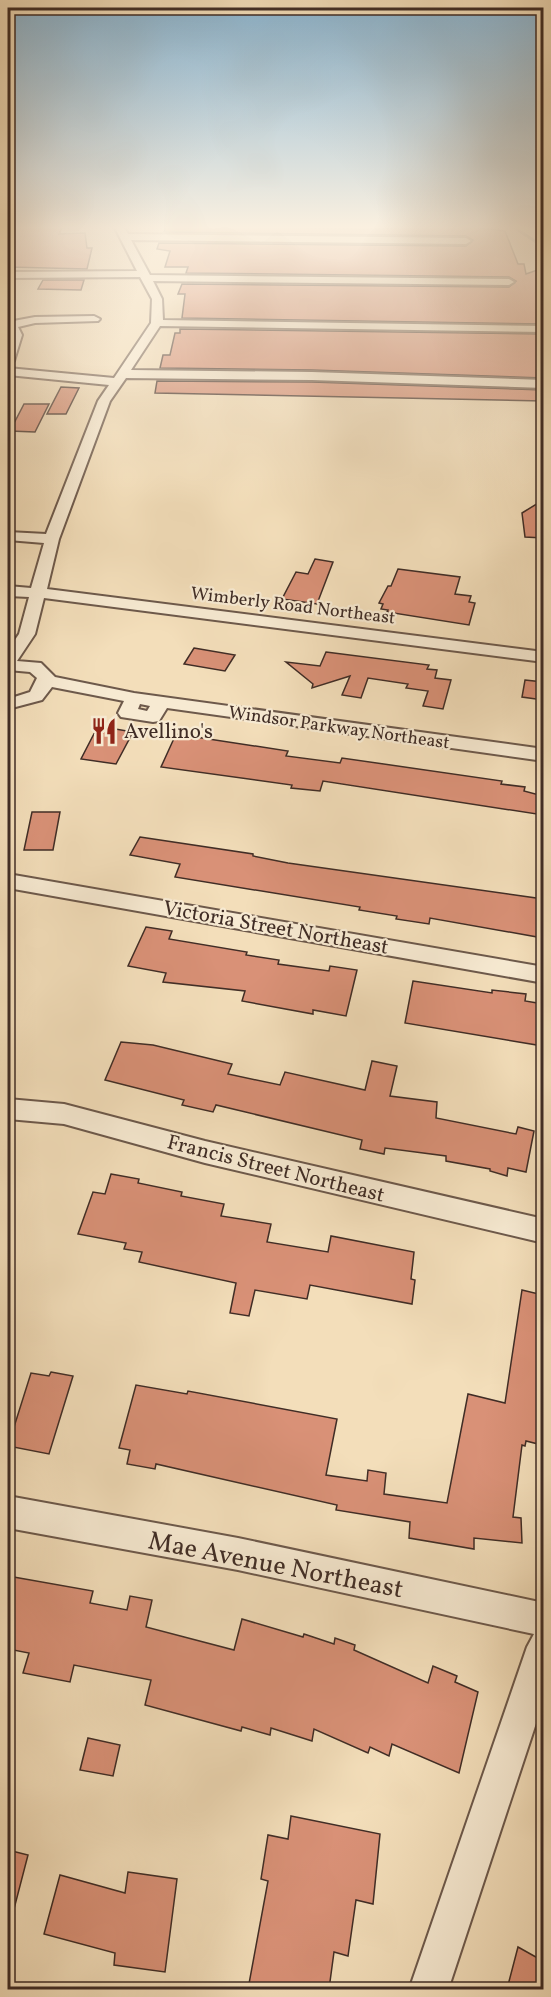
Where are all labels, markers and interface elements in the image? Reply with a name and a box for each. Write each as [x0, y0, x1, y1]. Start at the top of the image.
street label: Wimberly Road Northeast [189, 582, 397, 631]
street label: Windsor Parkway Northeast [227, 701, 451, 756]
restaurant icon: Avellino's [89, 716, 119, 746]
place label: Avellino's [124, 718, 213, 747]
street label: Victoria Street Northeast [161, 894, 391, 963]
street label: Francis Street Northeast [164, 1128, 387, 1211]
street label: Mae Avenue Northeast [145, 1524, 406, 1608]

